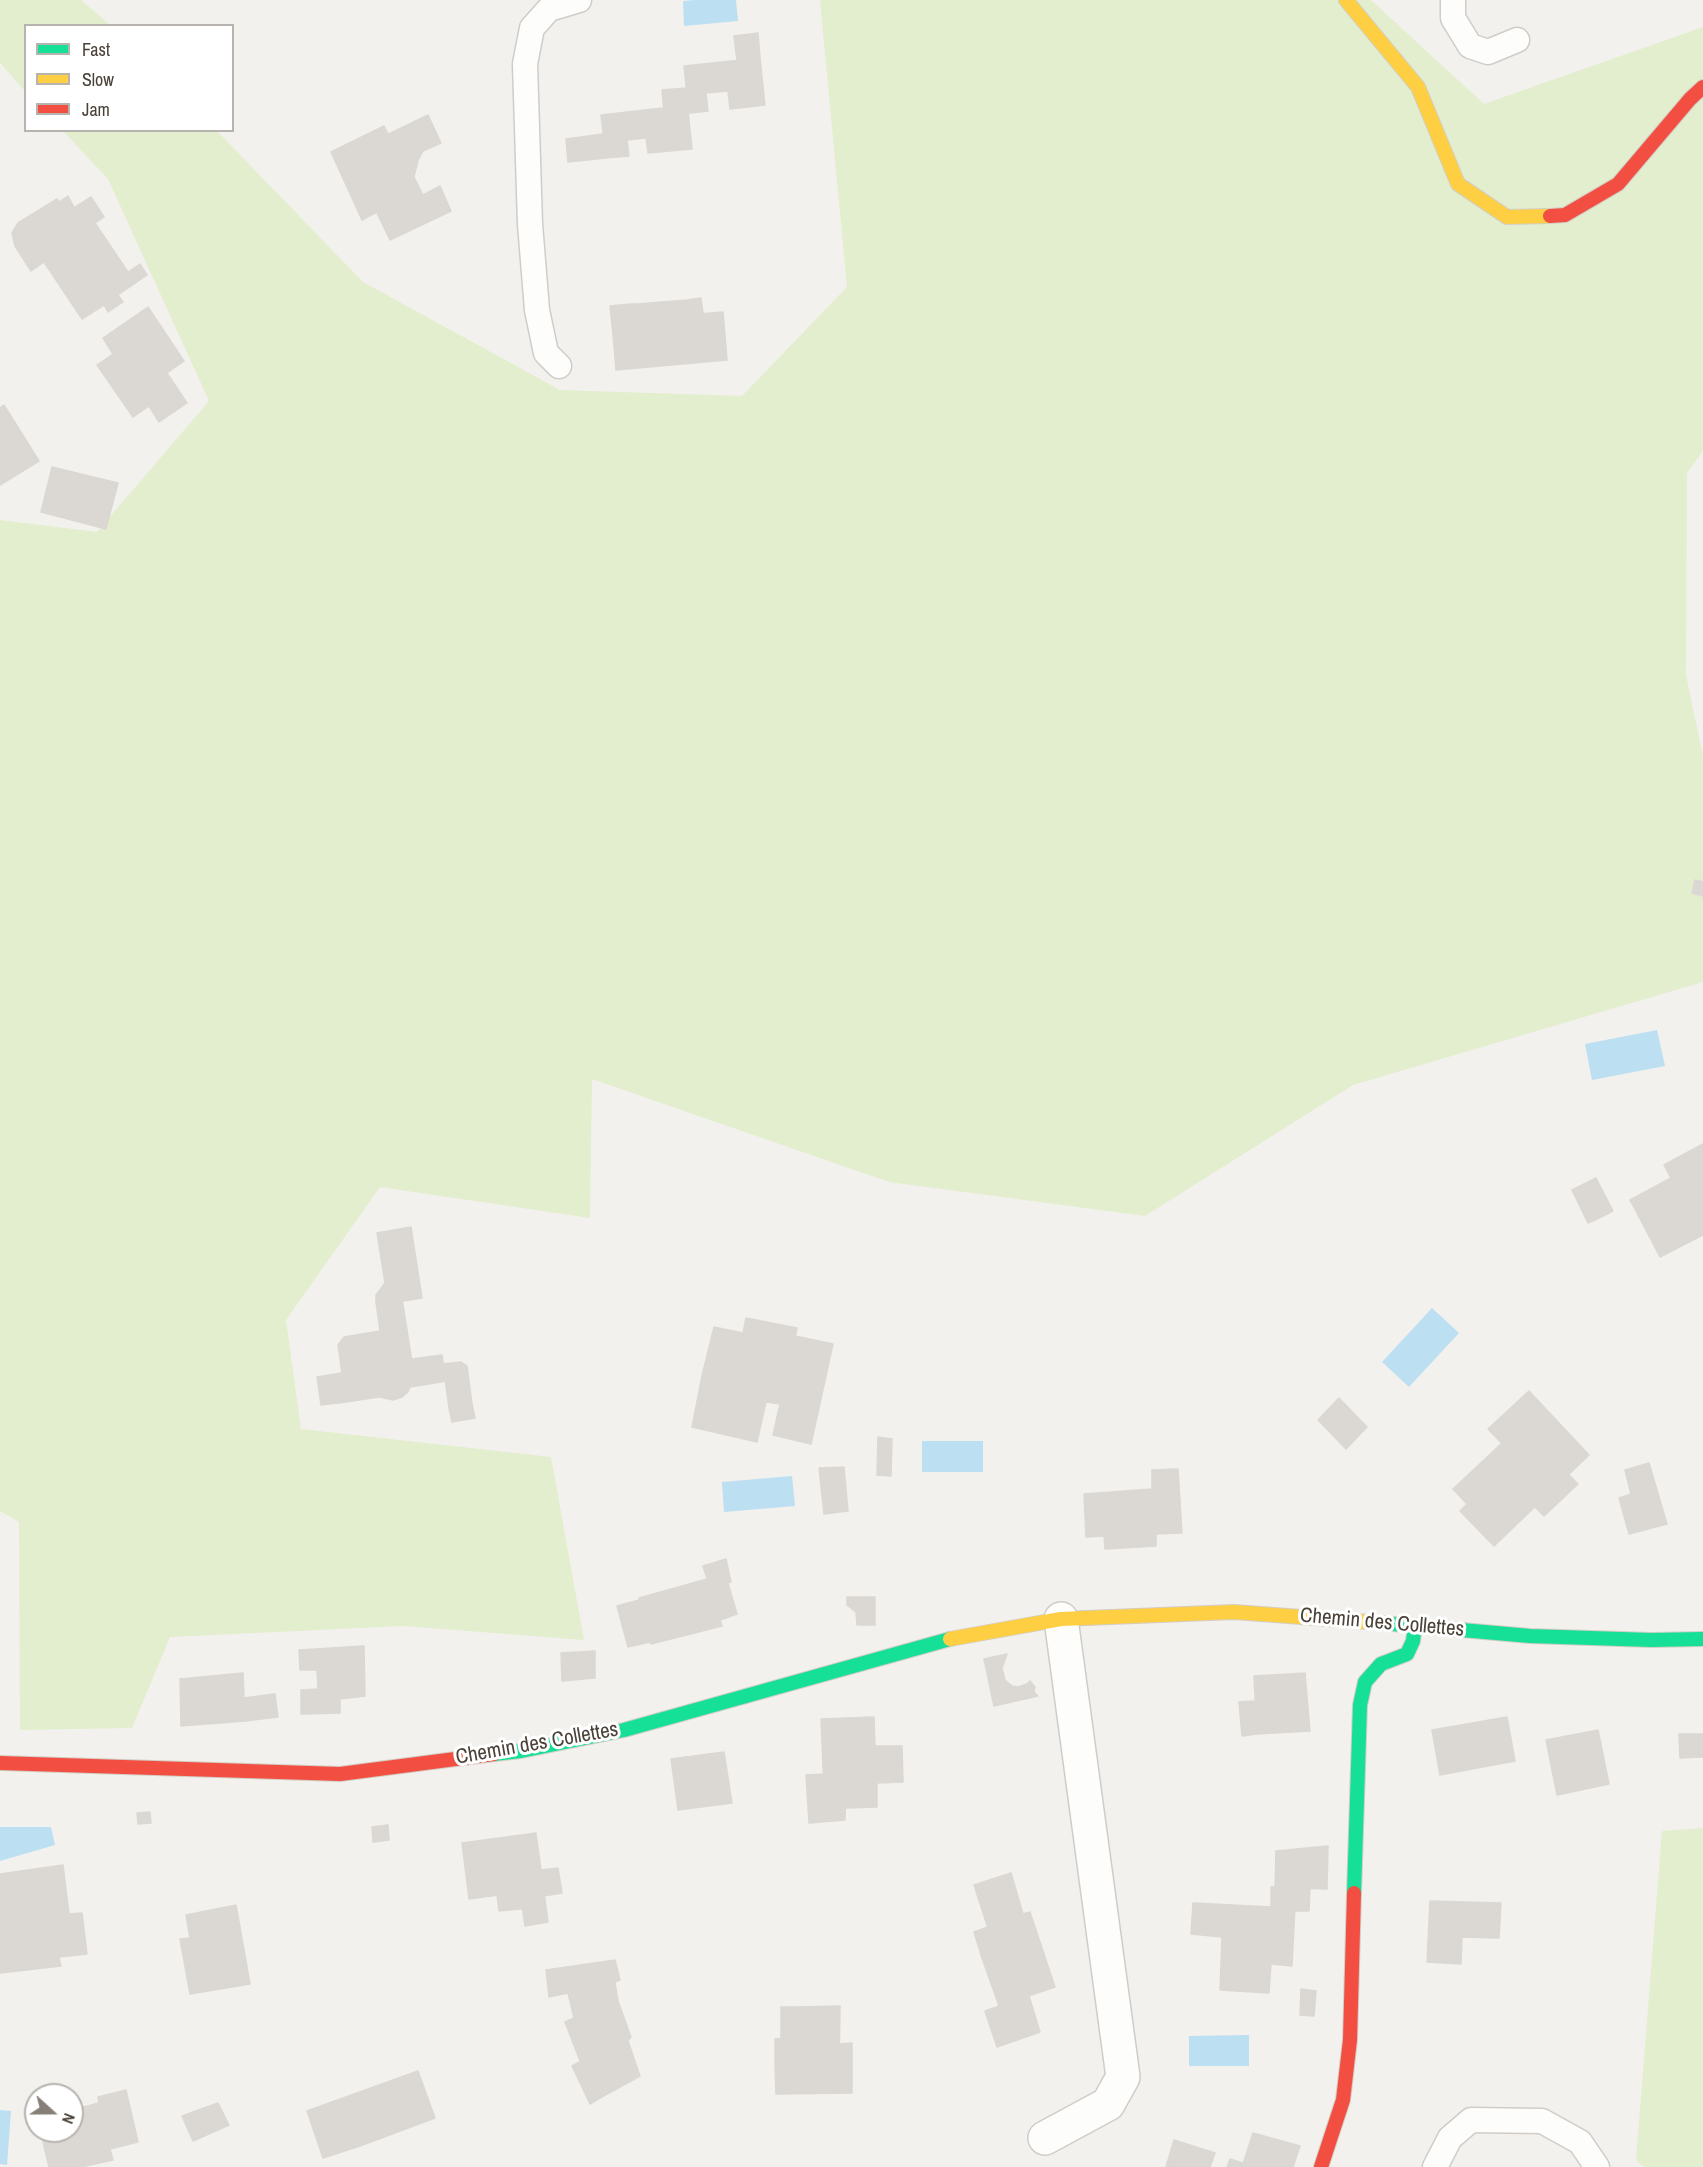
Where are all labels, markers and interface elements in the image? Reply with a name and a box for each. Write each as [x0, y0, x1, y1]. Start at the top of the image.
legend [24, 24, 234, 132]
text: Fast [82, 37, 110, 62]
text: Slow [82, 67, 114, 92]
text: Jam [82, 97, 110, 122]
street label: Chemin des Collettes [1299, 1603, 1465, 1643]
street label: Chemin des Collettes [454, 1717, 620, 1771]
north arrow [24, 2083, 84, 2143]
text: N [57, 2110, 81, 2127]

